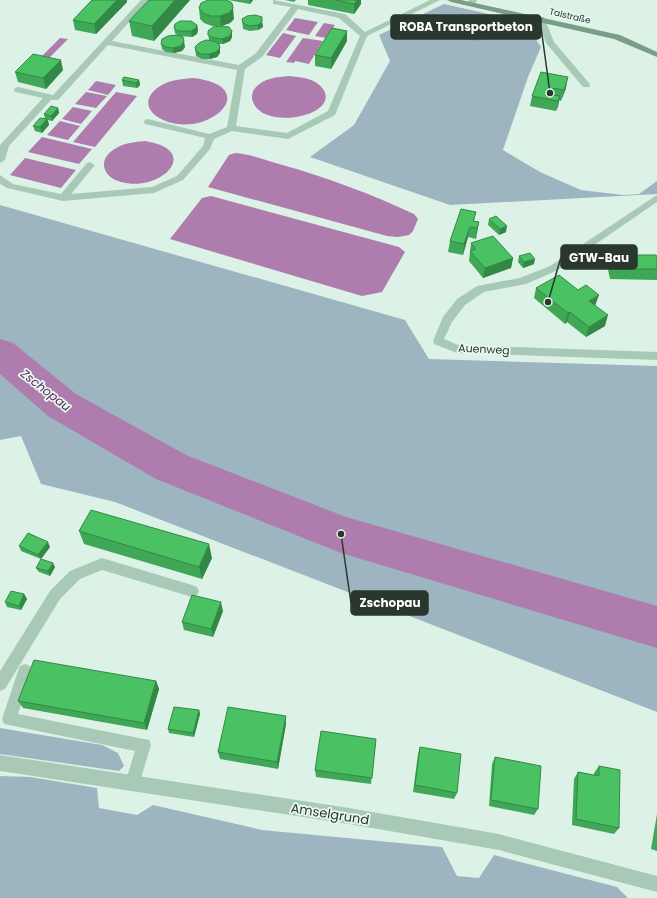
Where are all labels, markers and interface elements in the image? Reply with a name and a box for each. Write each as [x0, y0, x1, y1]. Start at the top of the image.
street label: Talstraße [548, 5, 592, 27]
callout: ROBA Transportbeton [391, 15, 541, 39]
text: ROBA Transportbeton [399, 18, 533, 35]
callout: GTW-Bau [561, 245, 637, 269]
text: GTW-Bau [569, 249, 629, 266]
street label: Auenweg [458, 340, 510, 358]
water label: Zschopau [17, 364, 75, 415]
callout: Zschopau [351, 591, 428, 615]
text: Zschopau [359, 594, 421, 611]
street label: Amselgrund [289, 798, 371, 830]

